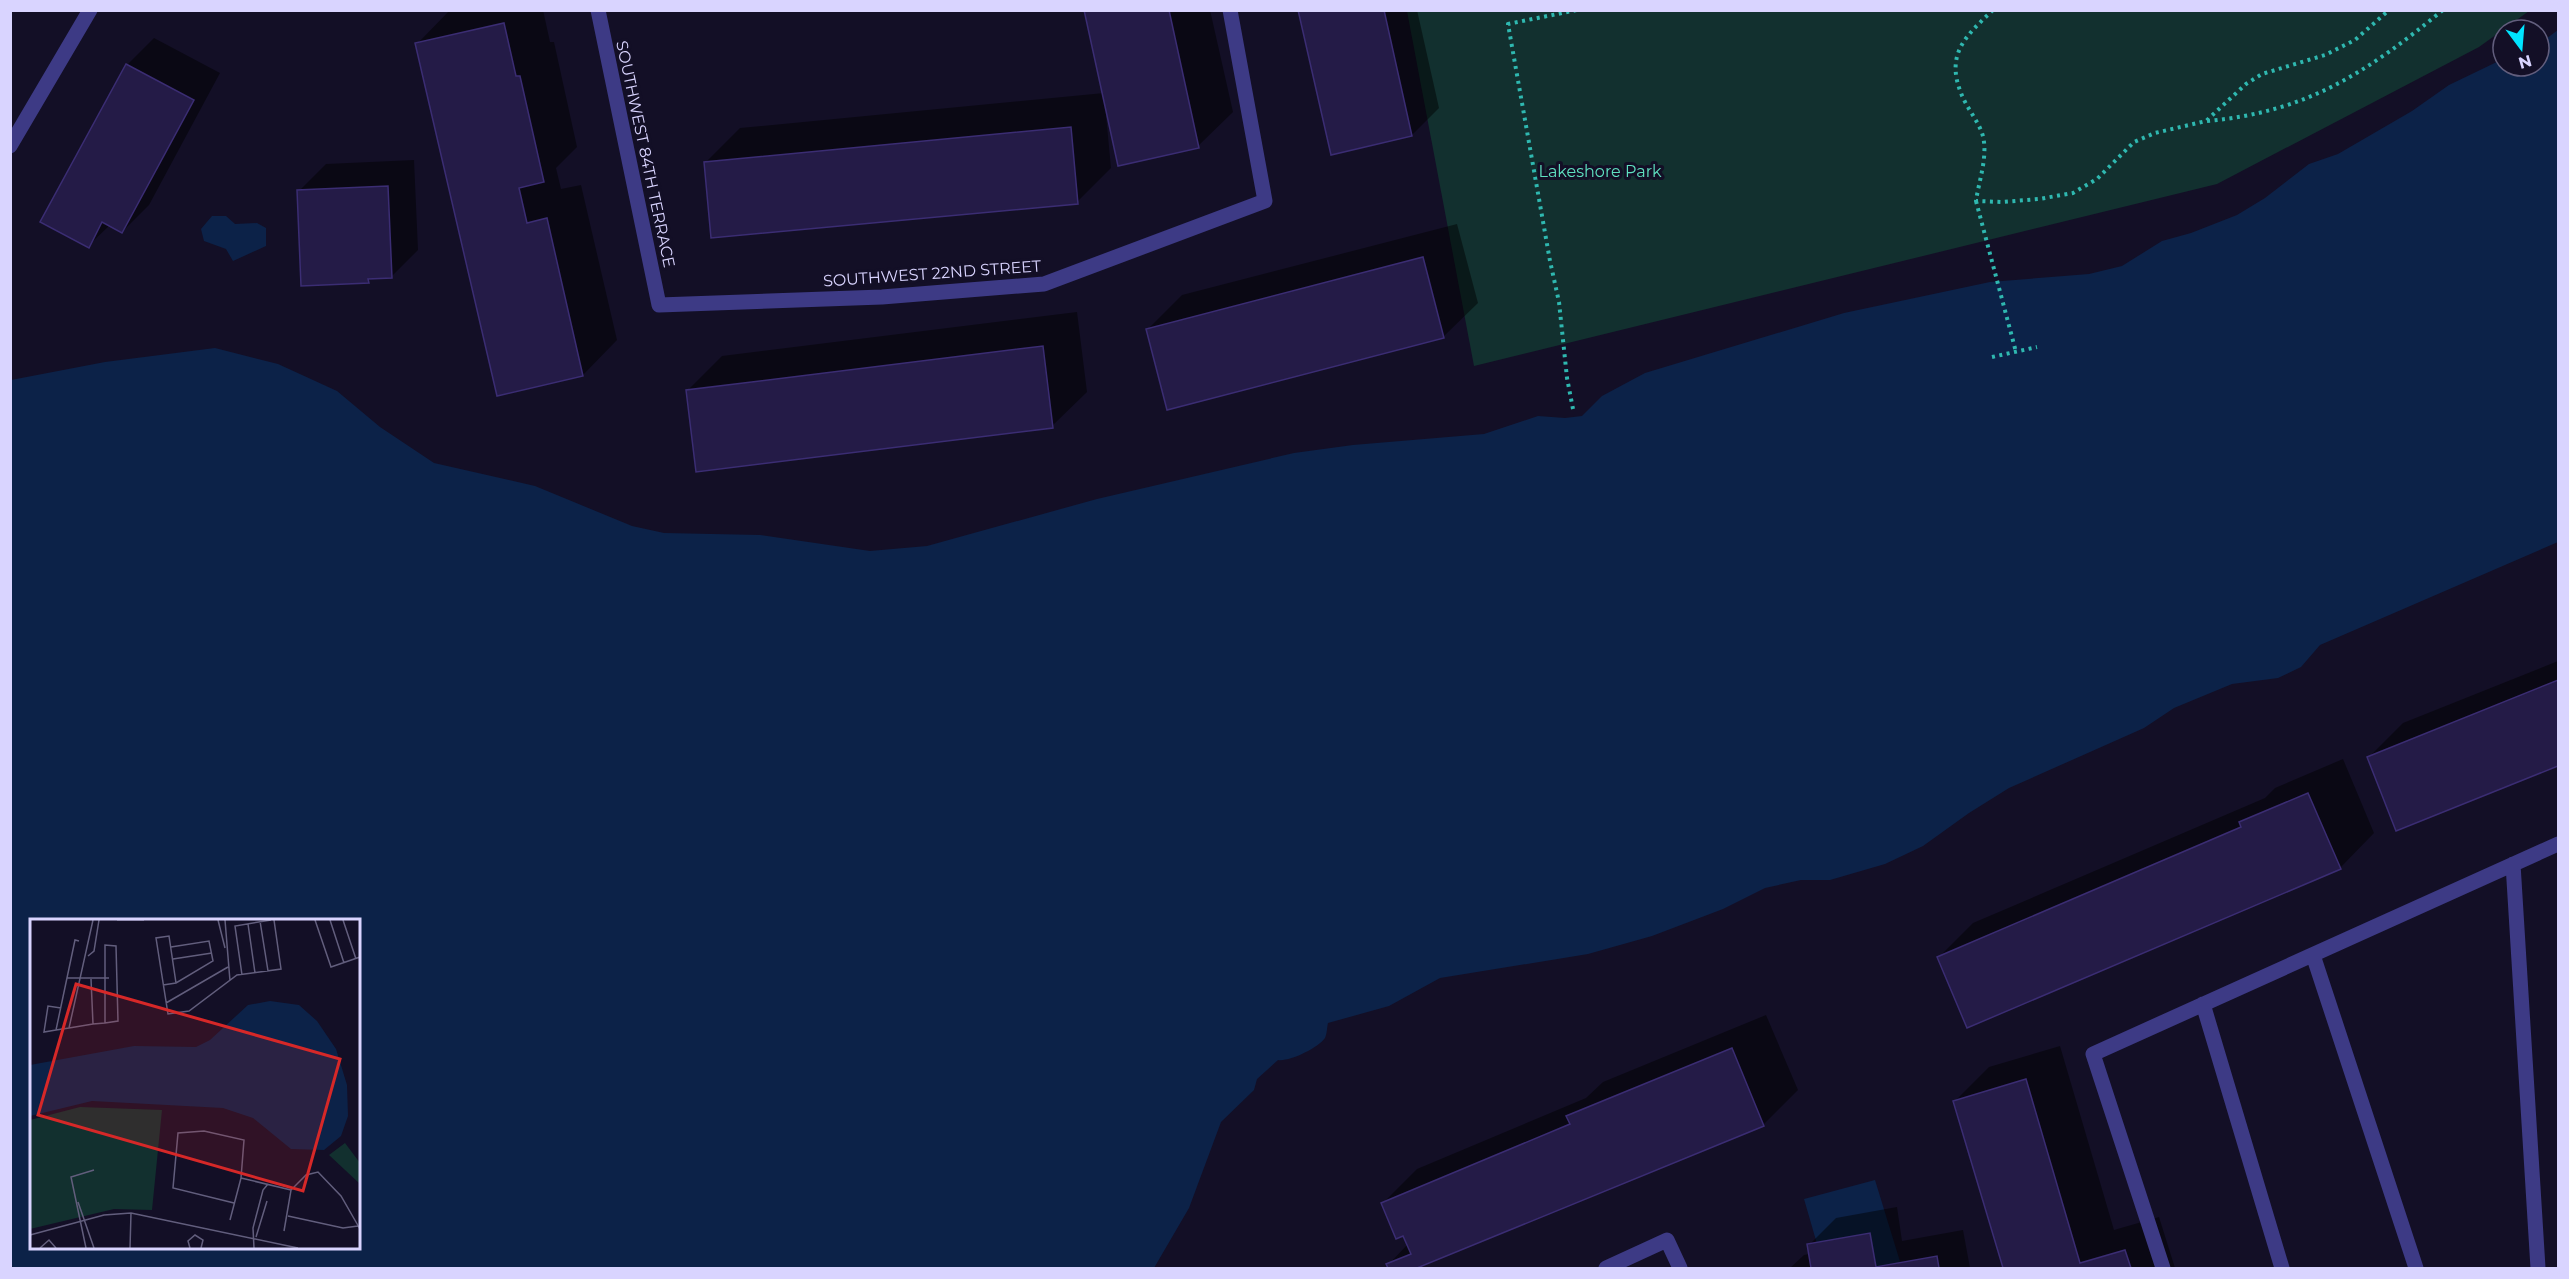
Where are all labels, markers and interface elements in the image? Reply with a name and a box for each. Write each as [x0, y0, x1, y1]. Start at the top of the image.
north arrow [2491, 18, 2551, 78]
street label: SOUTHWEST 84TH TERRACE [612, 39, 679, 269]
text: N [2516, 51, 2534, 73]
park label: Lakeshore Park [1538, 162, 1662, 181]
street label: SOUTHWEST 22ND STREET [822, 256, 1043, 291]
inset map [30, 919, 360, 1249]

